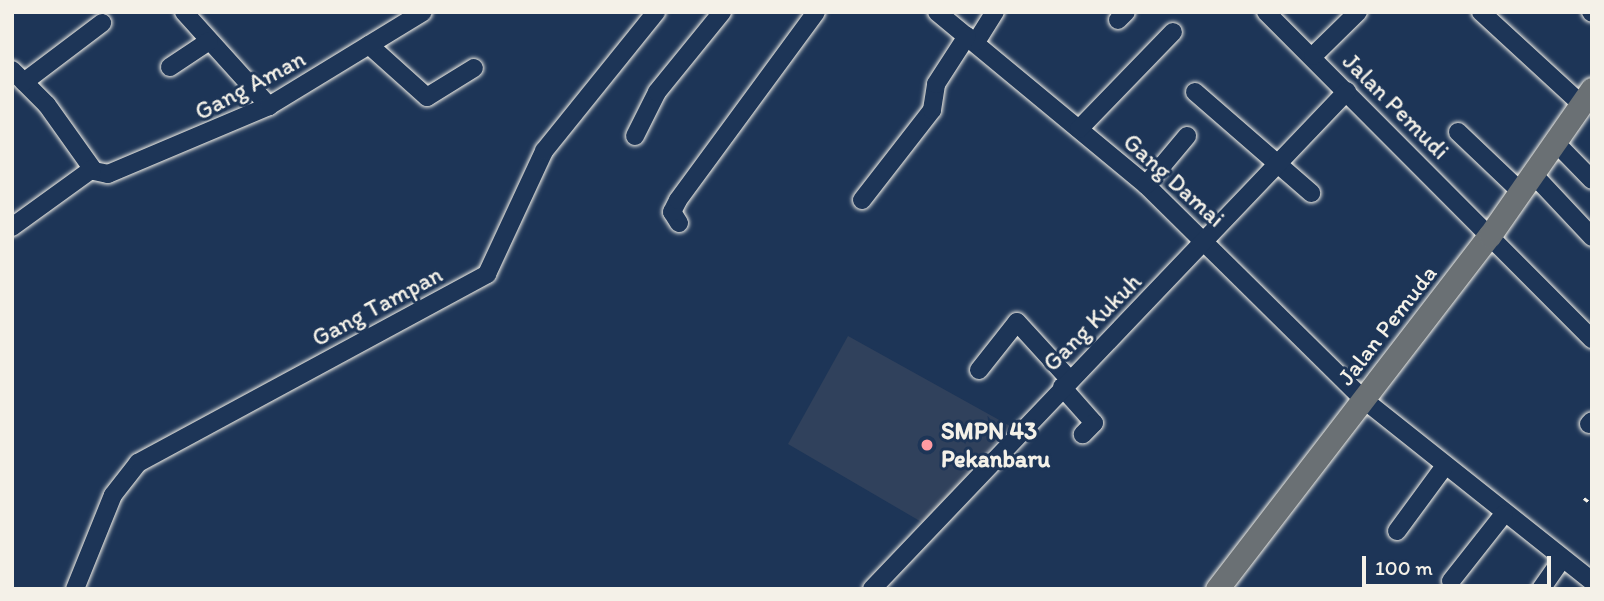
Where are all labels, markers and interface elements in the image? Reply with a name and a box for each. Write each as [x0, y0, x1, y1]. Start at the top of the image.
street label: Gang Aman [190, 44, 310, 126]
street label: Jalan Pemudi [1337, 47, 1455, 165]
street label: Gang Damai [1117, 127, 1231, 233]
street label: Gang Tampan [308, 260, 446, 352]
street label: Jalan Pemuda [1331, 260, 1443, 390]
street label: Gang Kukuh [1037, 267, 1147, 377]
place label: SMPN 43 Pekanbaru [941, 417, 1050, 473]
marker: SMPN 43 Pekanbaru [919, 437, 935, 453]
scale bar [1366, 542, 1555, 586]
text: 100 m [1375, 555, 1433, 580]

